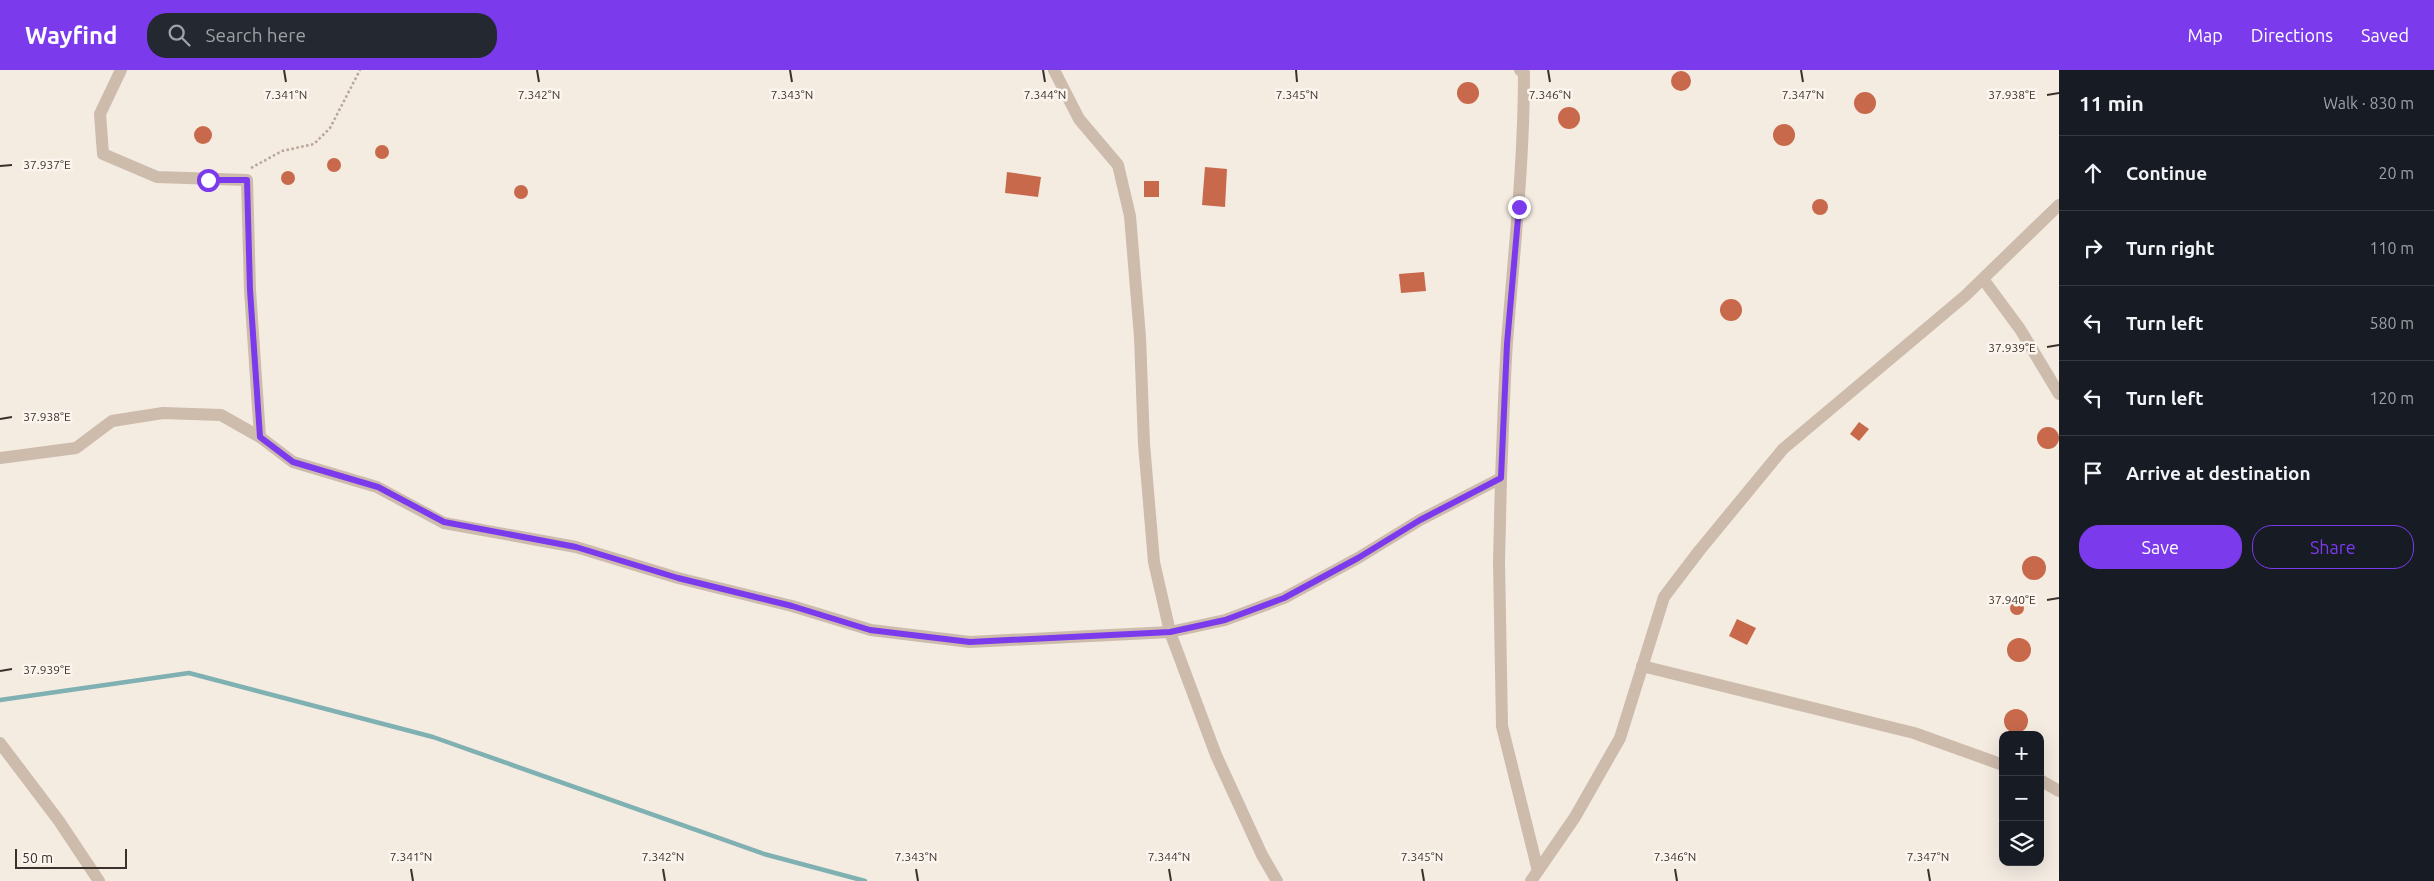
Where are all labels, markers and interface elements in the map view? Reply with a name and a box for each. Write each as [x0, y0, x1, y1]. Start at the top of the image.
search box [147, 13, 497, 58]
icon: search [165, 21, 193, 49]
text: Wayfind [25, 22, 117, 49]
text: Search here [205, 24, 306, 46]
text: Map [2187, 25, 2223, 45]
text: Directions [2251, 25, 2333, 45]
text: Saved [2361, 25, 2409, 45]
text: 7.341°N [265, 88, 307, 101]
text: 7.342°N [518, 88, 560, 101]
text: 7.343°N [771, 88, 813, 101]
text: 7.344°N [1024, 88, 1066, 101]
text: 7.345°N [1276, 88, 1318, 101]
text: 7.346°N [1529, 88, 1571, 101]
text: 7.347°N [1782, 88, 1824, 101]
text: 37.938°E [1988, 88, 2036, 101]
text: 11 min [2079, 91, 2144, 115]
text: Walk · 830 m [2323, 94, 2414, 112]
text: 37.937°E [23, 158, 71, 171]
icon: ahead [2079, 159, 2107, 187]
text: Continue [2126, 162, 2207, 184]
text: 20 m [2378, 164, 2414, 182]
route start [197, 169, 220, 192]
route end [1508, 196, 1531, 219]
icon: right [2079, 234, 2107, 262]
text: Turn right [2126, 237, 2214, 259]
text: 110 m [2369, 239, 2414, 257]
icon: left [2079, 309, 2107, 337]
text: Turn left [2126, 312, 2204, 334]
text: 580 m [2369, 314, 2414, 332]
text: 37.939°E [1988, 341, 2036, 354]
icon: left [2079, 384, 2107, 412]
text: Turn left [2126, 387, 2204, 409]
text: 120 m [2369, 389, 2414, 407]
text: 37.938°E [23, 410, 71, 423]
icon: arrive [2079, 459, 2107, 487]
text: Arrive at destination [2126, 462, 2311, 484]
button: Save [2079, 525, 2242, 569]
button: Share [2252, 525, 2414, 569]
text: 37.940°E [1988, 593, 2036, 606]
text: 37.939°E [23, 663, 71, 676]
map controls [1999, 731, 2044, 866]
button: + [1999, 731, 2044, 776]
button: − [1999, 776, 2044, 821]
button: layers [1999, 821, 2044, 866]
scale bar [15, 846, 128, 869]
text: 50 m [22, 850, 53, 866]
text: 7.341°N [390, 850, 432, 863]
text: 7.342°N [642, 850, 684, 863]
text: 7.343°N [895, 850, 937, 863]
text: 7.344°N [1148, 850, 1190, 863]
text: 7.345°N [1401, 850, 1443, 863]
text: 7.346°N [1654, 850, 1696, 863]
text: 7.347°N [1907, 850, 1949, 863]

